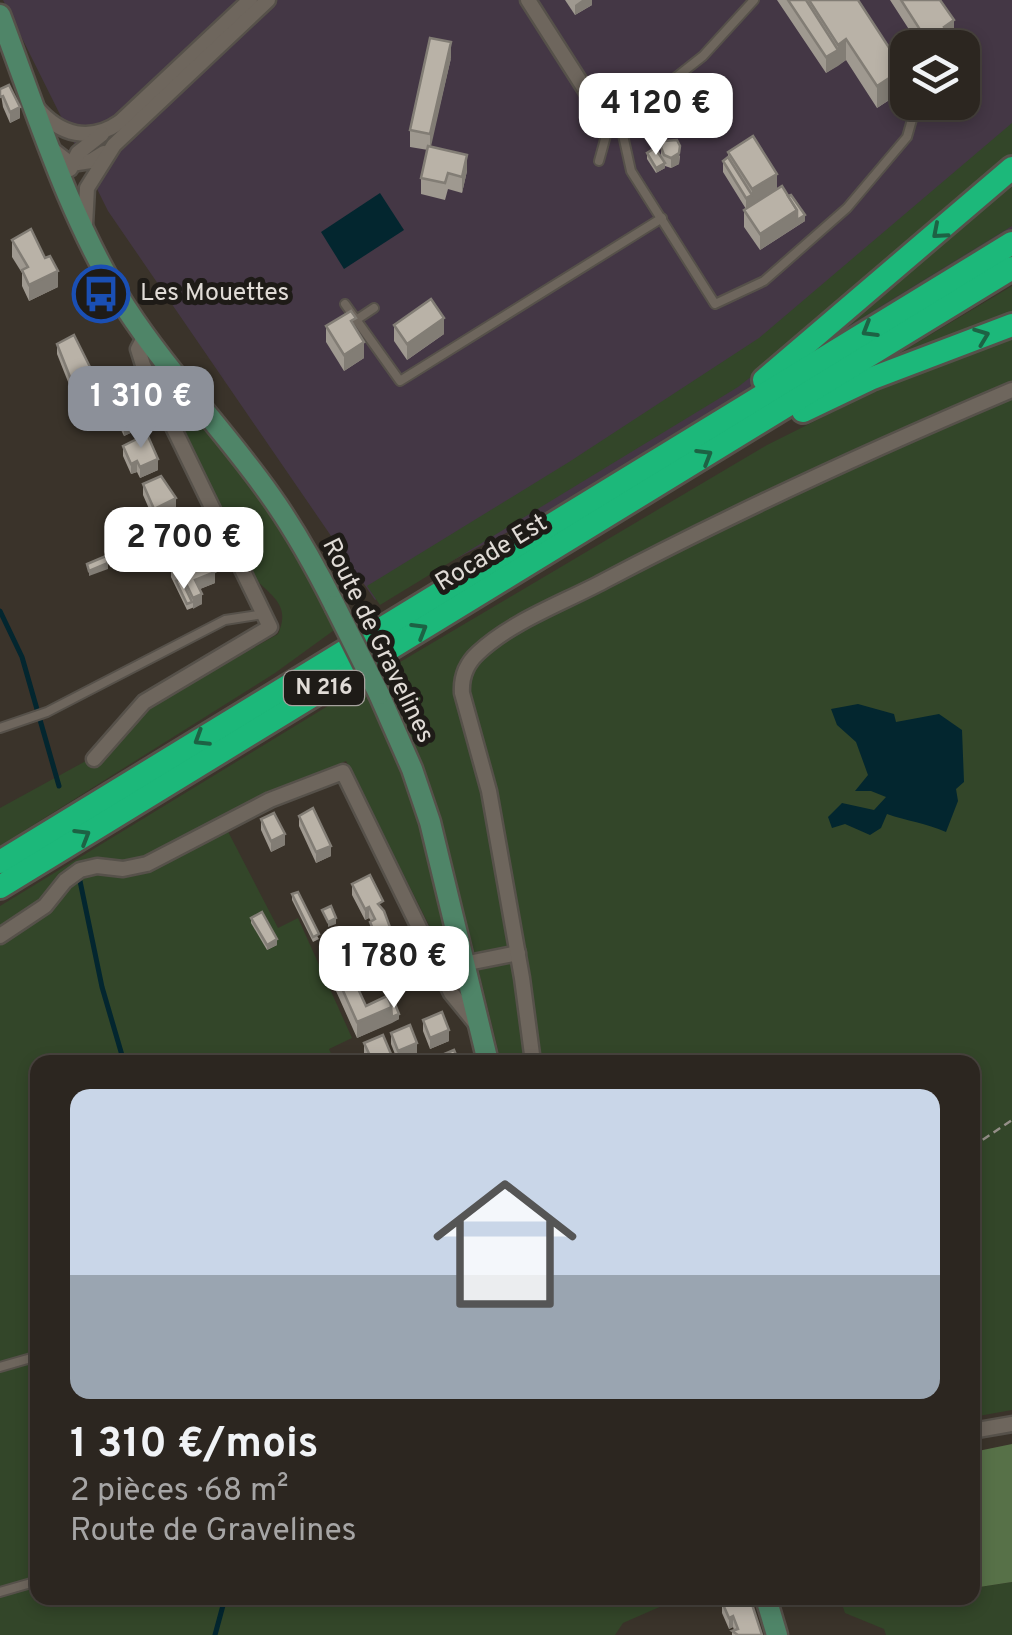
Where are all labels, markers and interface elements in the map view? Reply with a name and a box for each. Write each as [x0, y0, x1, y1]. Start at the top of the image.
map controls [890, 30, 980, 120]
button: layers [890, 30, 980, 120]
pin: 4 120 € [564, 73, 748, 158]
text: 4 120 € [601, 85, 711, 125]
one-way arrow [932, 221, 950, 239]
bus stop icon: Les Mouettes [71, 264, 131, 324]
place label: Les Mouettes [140, 278, 289, 310]
one-way arrow [862, 318, 880, 337]
one-way arrow [973, 327, 990, 348]
pin: 1 310 € [49, 366, 233, 451]
text: 1 310 € [90, 378, 192, 418]
one-way arrow [694, 449, 712, 468]
pin: 2 700 € [92, 507, 276, 592]
street label: Rocade Est [430, 508, 554, 600]
text: 2 700 € [126, 519, 242, 559]
street label: Route de Gravelines [314, 533, 440, 749]
one-way arrow [409, 623, 427, 642]
road number: N 216 [284, 671, 364, 705]
one-way arrow [194, 727, 212, 746]
one-way arrow [72, 829, 90, 848]
pin: 1 780 € [302, 926, 486, 1011]
text: 1 780 € [341, 938, 447, 978]
icon: home [415, 1154, 595, 1334]
text: 1 310 €/mois [70, 1419, 319, 1472]
text: 2 pièces · 68 m² [70, 1472, 289, 1512]
text: Route de Gravelines [70, 1512, 357, 1552]

